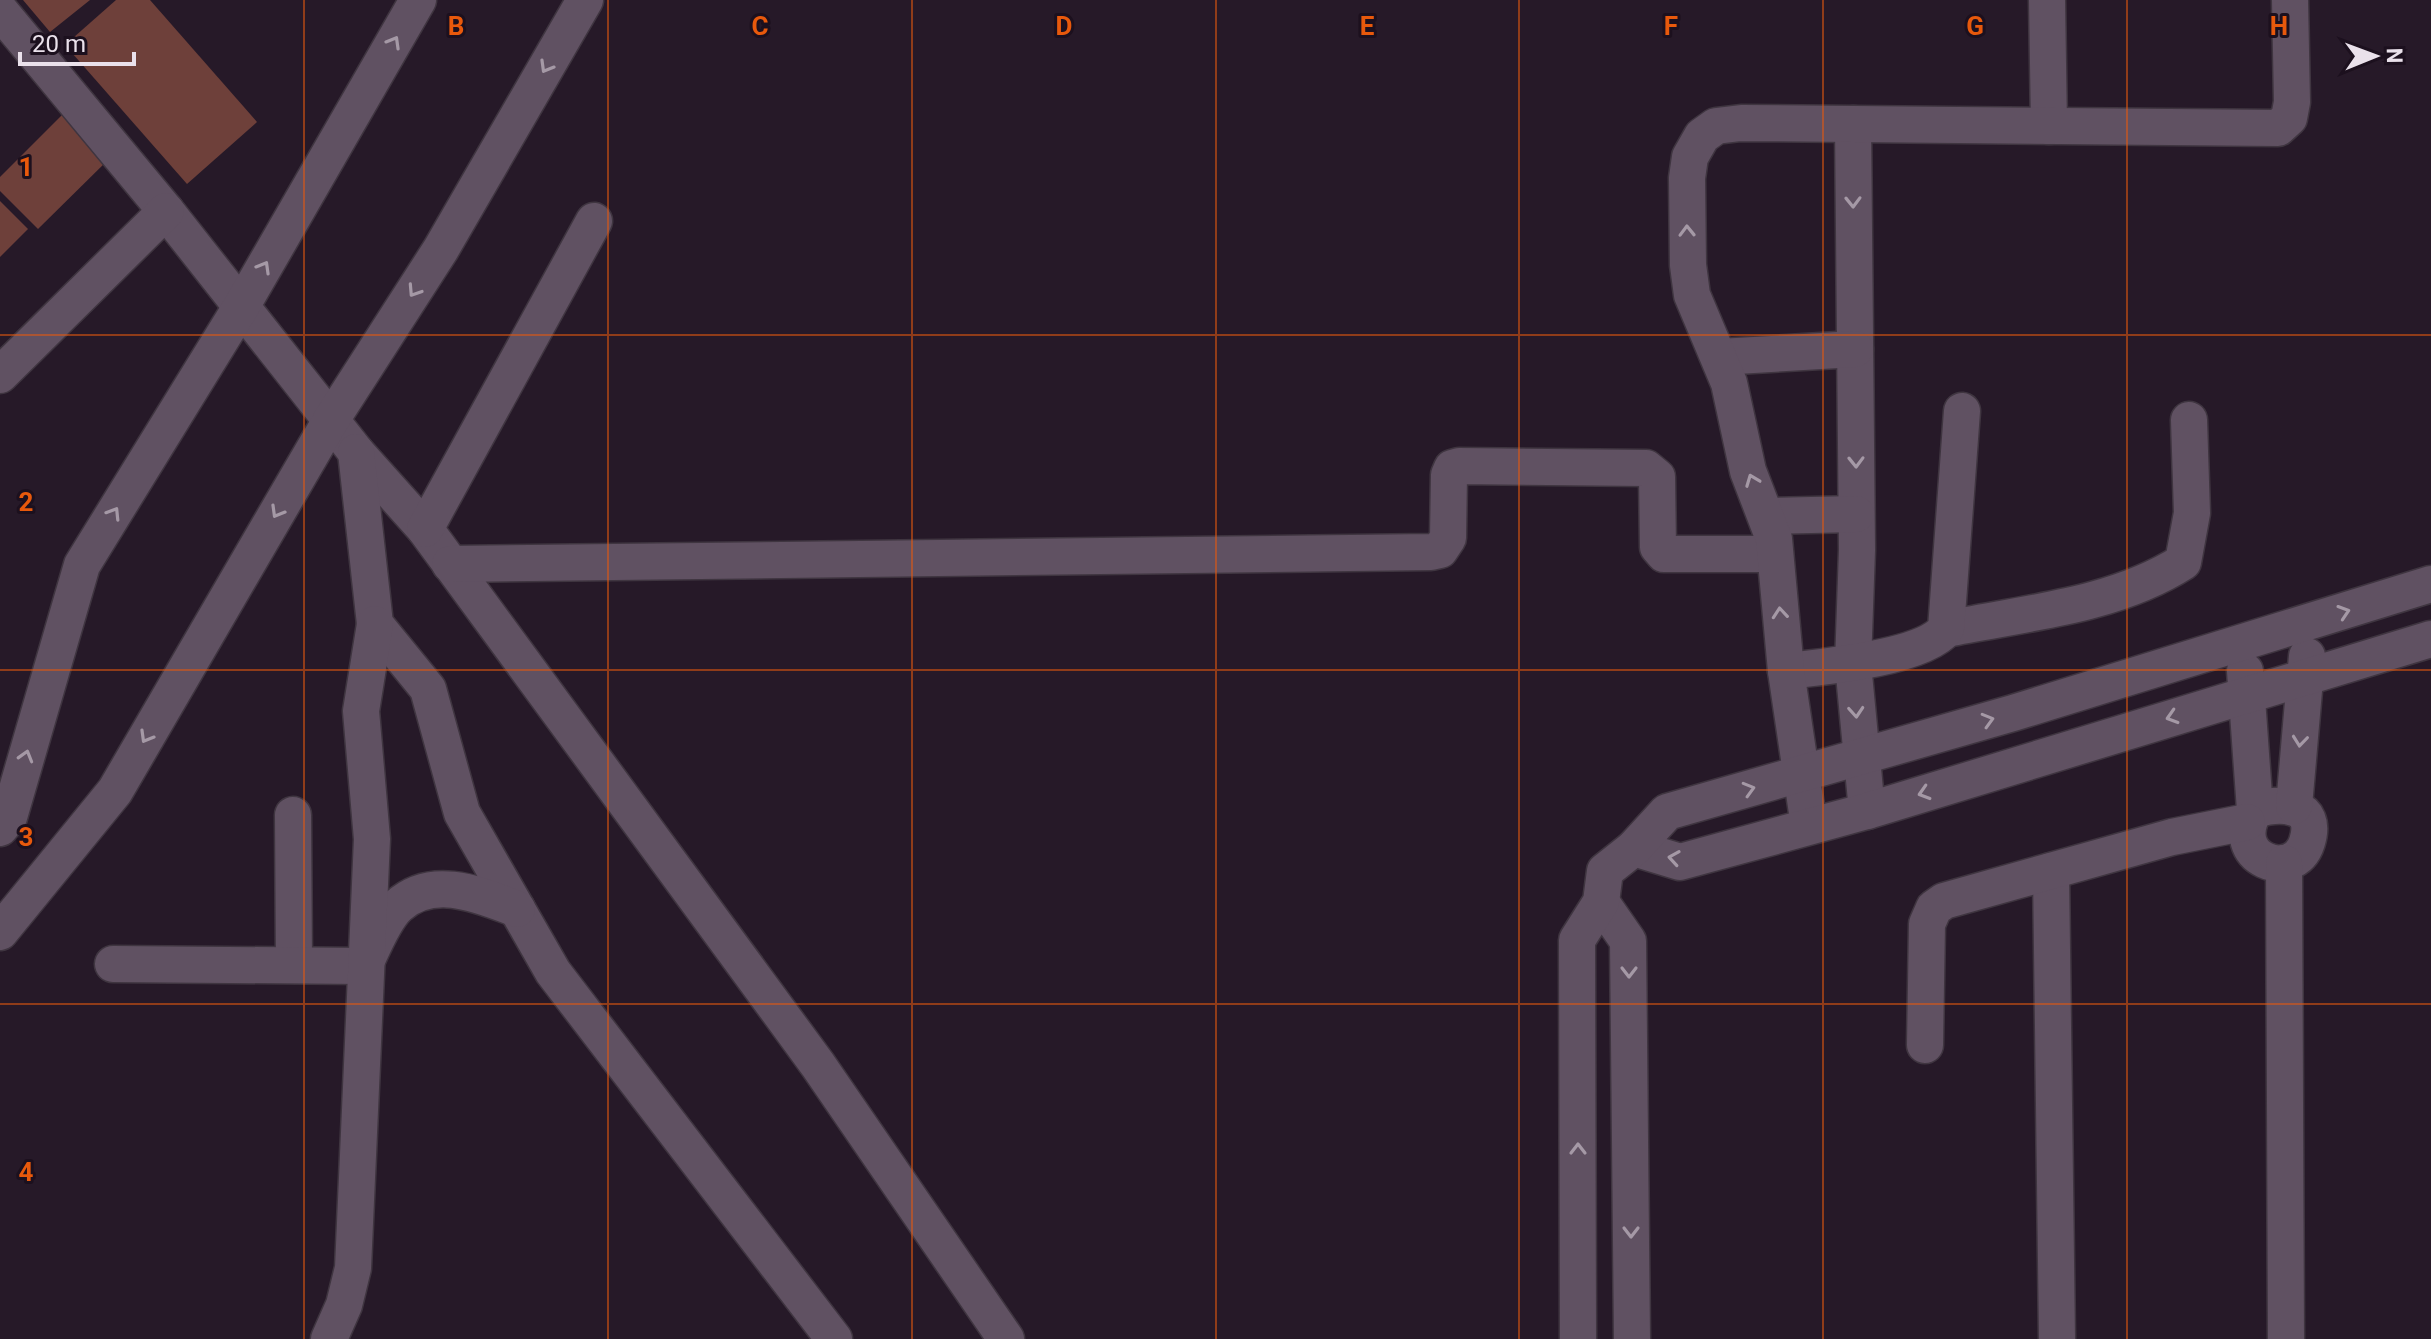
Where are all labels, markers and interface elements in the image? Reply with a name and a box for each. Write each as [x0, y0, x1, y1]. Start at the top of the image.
text: B [448, 11, 464, 41]
text: C [751, 11, 769, 41]
text: D [1056, 11, 1072, 41]
text: E [1360, 11, 1375, 41]
text: F [1664, 11, 1678, 41]
text: G [1966, 11, 1984, 41]
text: H [2270, 11, 2288, 41]
scale bar [20, 16, 134, 66]
north arrow [2335, 16, 2415, 96]
text: 20 m [32, 30, 86, 58]
one-way arrow [384, 36, 400, 51]
text: N [2382, 48, 2407, 64]
one-way arrow [540, 59, 556, 73]
text: 1 [19, 152, 33, 182]
one-way arrow [1844, 196, 1862, 209]
one-way arrow [1679, 224, 1696, 237]
one-way arrow [254, 261, 270, 276]
one-way arrow [408, 282, 423, 297]
one-way arrow [1847, 456, 1865, 469]
one-way arrow [1745, 474, 1762, 488]
text: 2 [19, 487, 33, 517]
one-way arrow [271, 504, 287, 518]
one-way arrow [104, 507, 119, 522]
one-way arrow [2337, 605, 2350, 621]
one-way arrow [1772, 606, 1789, 619]
one-way arrow [1847, 706, 1864, 719]
one-way arrow [2166, 707, 2180, 723]
one-way arrow [1981, 713, 1995, 729]
one-way arrow [140, 728, 156, 743]
one-way arrow [2292, 735, 2309, 748]
one-way arrow [17, 749, 34, 763]
one-way arrow [1742, 782, 1756, 798]
one-way arrow [1917, 784, 1931, 800]
text: 3 [19, 822, 33, 852]
one-way arrow [1667, 850, 1680, 867]
one-way arrow [1620, 966, 1637, 979]
one-way arrow [1569, 1142, 1587, 1155]
text: 4 [19, 1157, 34, 1187]
one-way arrow [1622, 1226, 1640, 1239]

